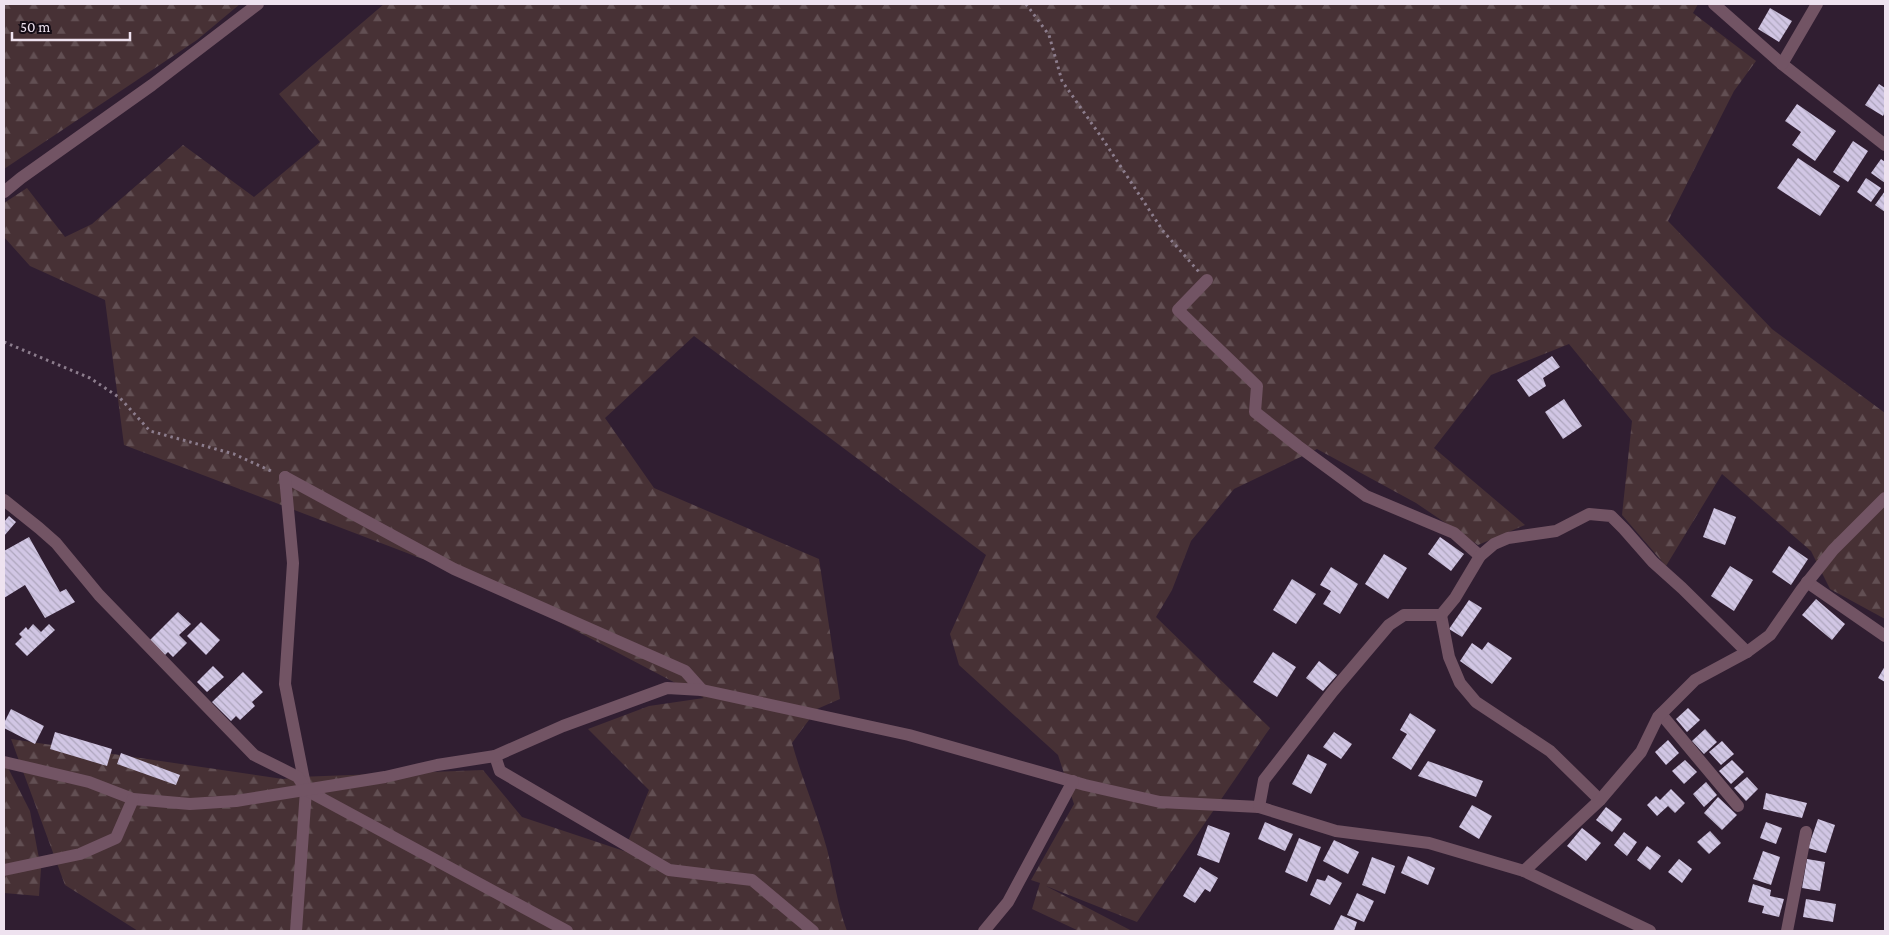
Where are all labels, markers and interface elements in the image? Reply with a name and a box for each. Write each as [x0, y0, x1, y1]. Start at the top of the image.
scale bar [12, 10, 130, 42]
text: 50 m [20, 19, 50, 35]

